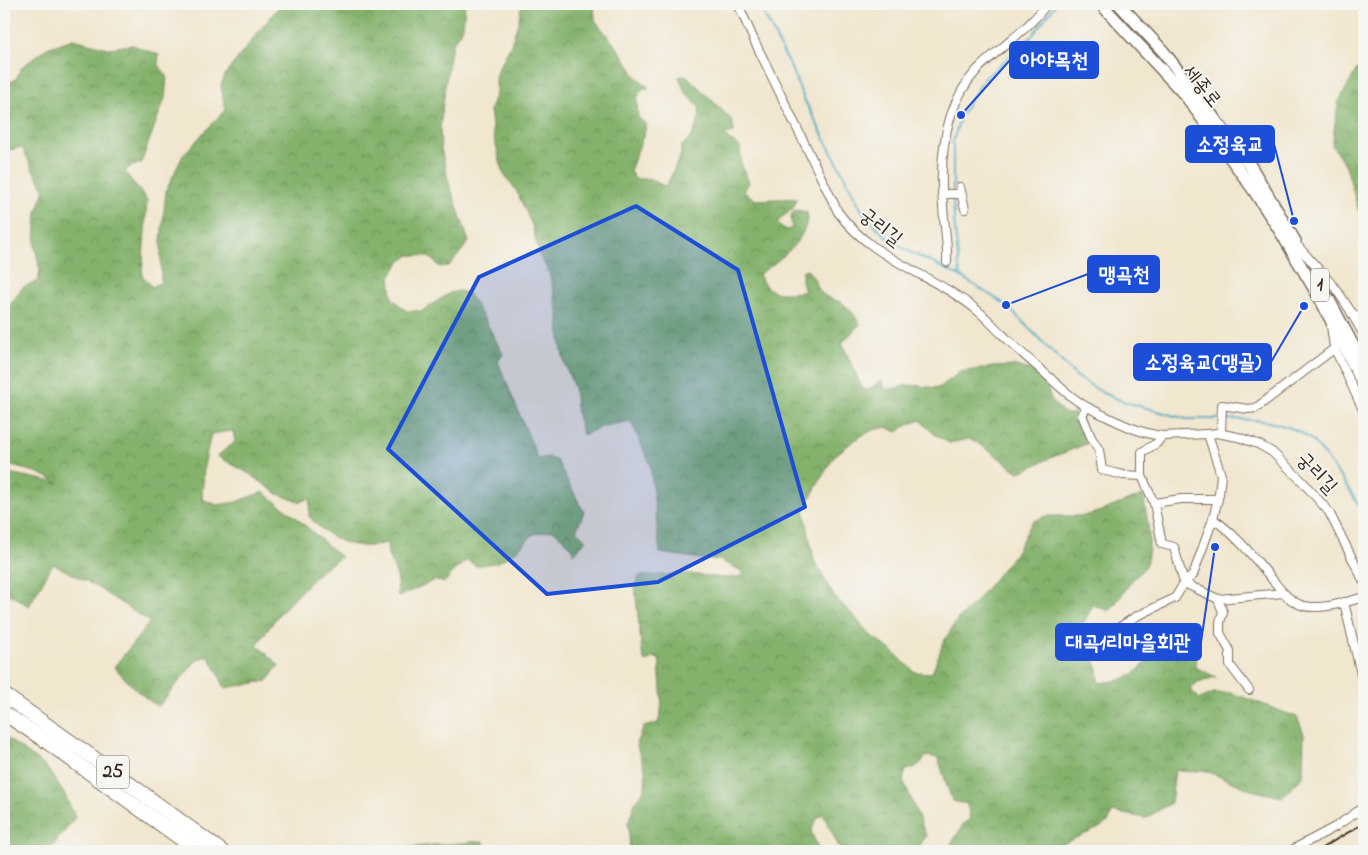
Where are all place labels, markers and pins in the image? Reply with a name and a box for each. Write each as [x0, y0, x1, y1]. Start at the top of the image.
callout: 아야목천 [1010, 42, 1098, 78]
callout: 소정육교 [1186, 126, 1274, 162]
callout: 맹곡천 [1088, 256, 1159, 292]
callout: 소정육교(맹골) [1134, 344, 1271, 380]
callout: 대곡1리마을회관 [1056, 624, 1201, 660]

